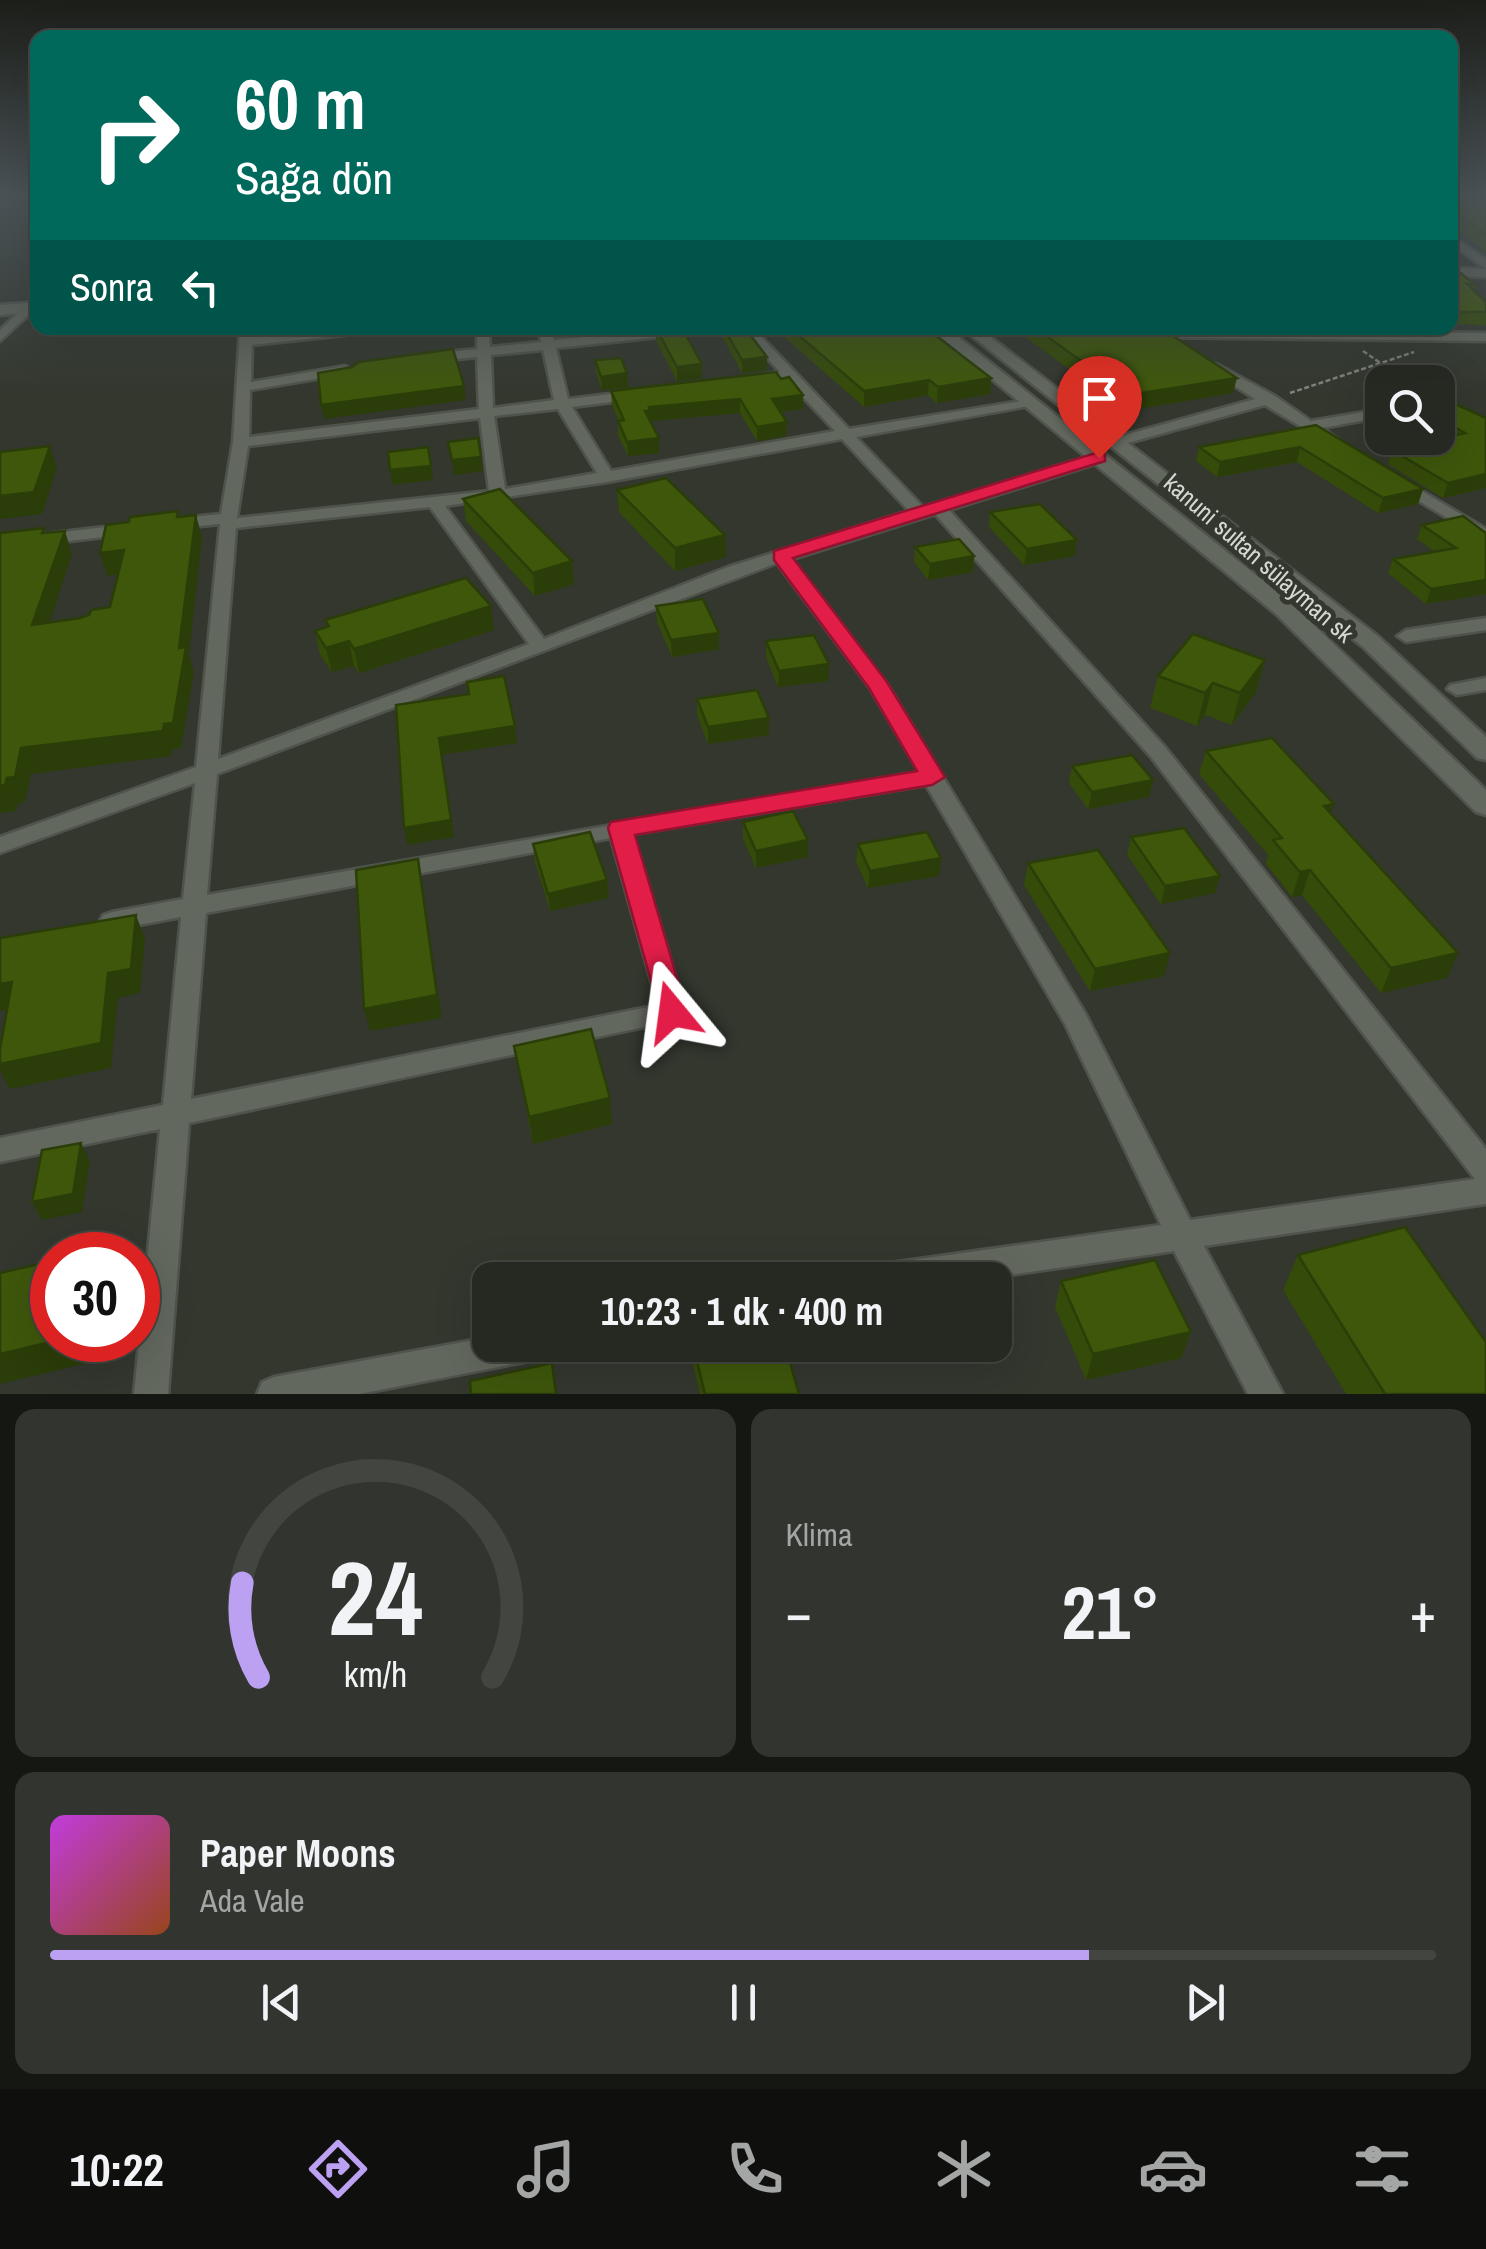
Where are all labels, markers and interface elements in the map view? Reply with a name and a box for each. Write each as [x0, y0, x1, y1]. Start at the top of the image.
text: 60 m [235, 57, 366, 151]
icon: right [70, 70, 200, 200]
text: Sağa dön [235, 147, 393, 208]
icon: left [173, 260, 228, 315]
text: Sonra [70, 262, 153, 313]
pin [1057, 356, 1142, 459]
map controls [1365, 365, 1455, 455]
button: search [1365, 365, 1455, 455]
icon: arrive [1072, 371, 1127, 426]
street label: kanuni sultan sülayman sk [1157, 466, 1362, 651]
position arrow [620, 960, 724, 1064]
speed limit sign: 30 [30, 1232, 160, 1362]
text: 10:23 · 1 dk · 400 m [601, 1286, 883, 1337]
text: Klima [786, 1513, 853, 1556]
text: 24 [328, 1527, 423, 1667]
text: 21° [1062, 1561, 1160, 1662]
text: − [786, 1575, 812, 1649]
text: + [1410, 1575, 1436, 1649]
text: km/h [343, 1650, 407, 1698]
text: Paper Moons [200, 1828, 396, 1879]
text: Ada Vale [200, 1879, 305, 1922]
icon: previous [254, 1975, 309, 2030]
icon: pause [716, 1975, 771, 2030]
icon: next [1178, 1975, 1233, 2030]
icon: directions [303, 2134, 373, 2204]
icon: music [511, 2134, 581, 2204]
icon: phone [720, 2134, 790, 2204]
icon: climate [929, 2134, 999, 2204]
icon: car [1138, 2134, 1208, 2204]
icon: filters [1347, 2134, 1417, 2204]
text: 10:22 [69, 2139, 164, 2200]

